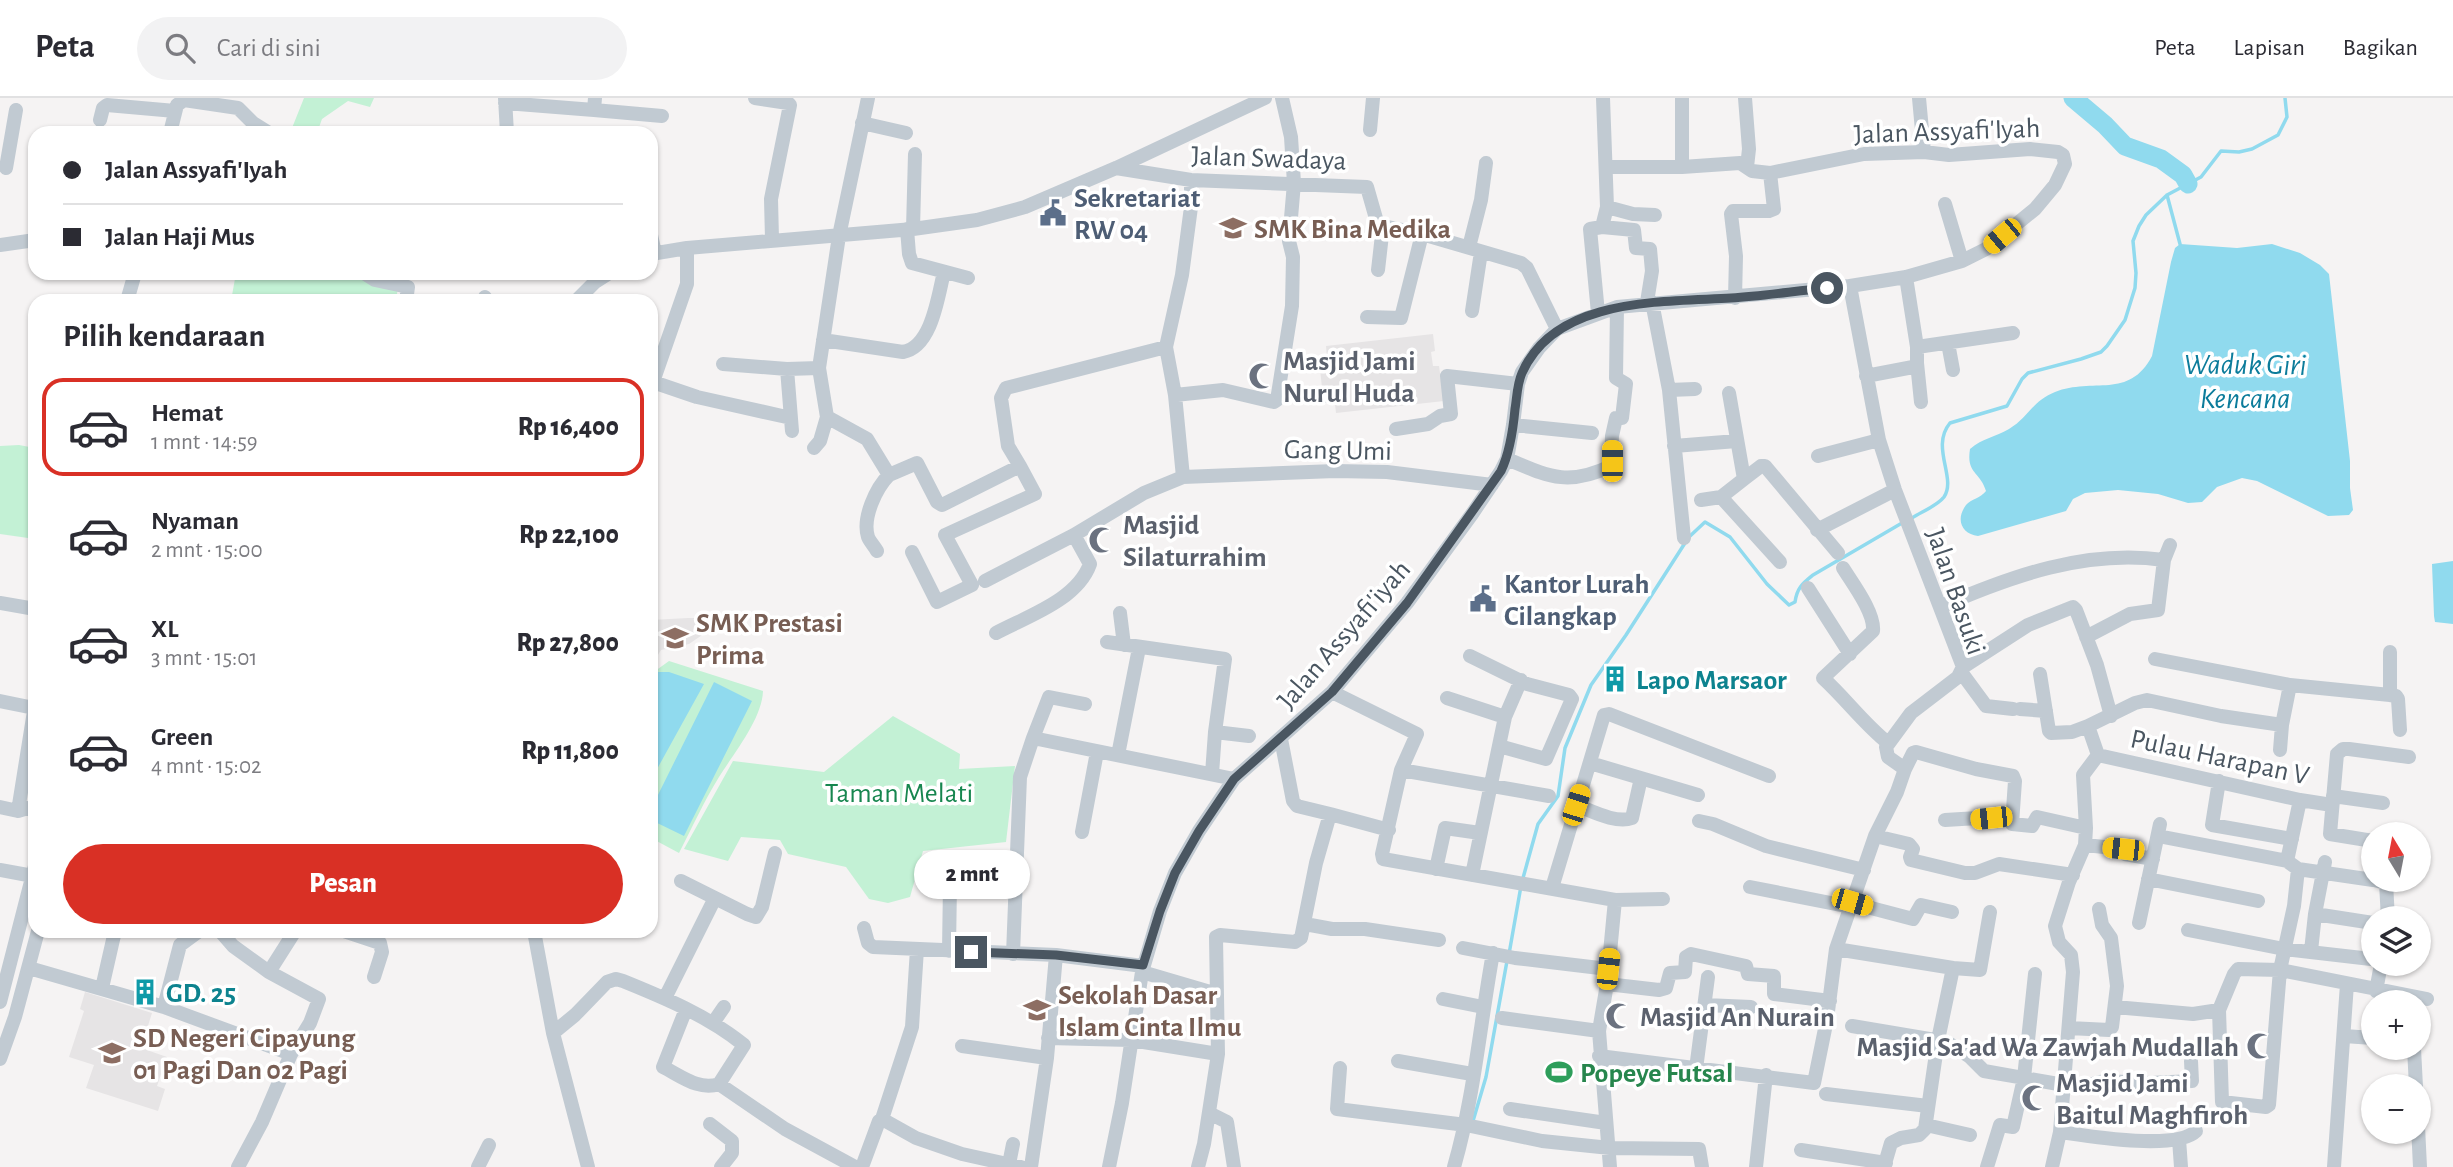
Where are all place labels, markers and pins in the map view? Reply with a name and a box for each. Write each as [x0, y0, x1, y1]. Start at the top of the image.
place label: Sekretariat RW 04 [1074, 185, 1201, 245]
public building icon: Sekretariat RW 04 [1038, 198, 1068, 228]
school or university icon: SMK Bina Medika [1218, 213, 1248, 243]
place label: SMK Bina Medika [1254, 216, 1451, 244]
place label: Masjid Jami Nurul Huda [1283, 348, 1416, 408]
mosque icon: Masjid Jami Nurul Huda [1247, 361, 1277, 391]
place label: Masjid Silaturrahim [1123, 512, 1267, 572]
mosque icon: Masjid Silaturrahim [1087, 525, 1117, 555]
place label: Kantor Lurah Cilangkap [1504, 571, 1650, 631]
public building icon: Kantor Lurah Cilangkap [1468, 584, 1498, 614]
place label: SMK Prestasi Prima [696, 610, 843, 670]
school or university icon: SMK Prestasi Prima [660, 623, 690, 653]
building icon: Lapo Marsaor [1600, 664, 1630, 694]
place label: Lapo Marsaor [1636, 667, 1787, 695]
building icon: GD. 25 [130, 977, 160, 1007]
place label: GD. 25 [166, 980, 236, 1008]
place label: Sekolah Dasar Islam Cinta Ilmu [1058, 982, 1242, 1042]
school or university icon: Sekolah Dasar Islam Cinta Ilmu [1022, 995, 1052, 1025]
mosque icon: Masjid An Nurain [1604, 1001, 1634, 1031]
place label: Masjid An Nurain [1640, 1004, 1835, 1032]
place label: SD Negeri Cipayung 01 Pagi Dan 02 Pagi [133, 1025, 356, 1085]
mosque icon: Masjid Sa'ad Wa Zawjah Mudallah [2245, 1031, 2275, 1061]
place label: Masjid Sa'ad Wa Zawjah Mudallah [1857, 1034, 2239, 1062]
school or university icon: SD Negeri Cipayung 01 Pagi Dan 02 Pagi [97, 1038, 127, 1068]
sports icon: Popeye Futsal [1544, 1057, 1574, 1087]
place label: Popeye Futsal [1580, 1060, 1733, 1088]
place label: Masjid Jami Baitul Maghfiroh [2056, 1070, 2248, 1130]
mosque icon: Masjid Jami Baitul Maghfiroh [2020, 1083, 2050, 1113]

